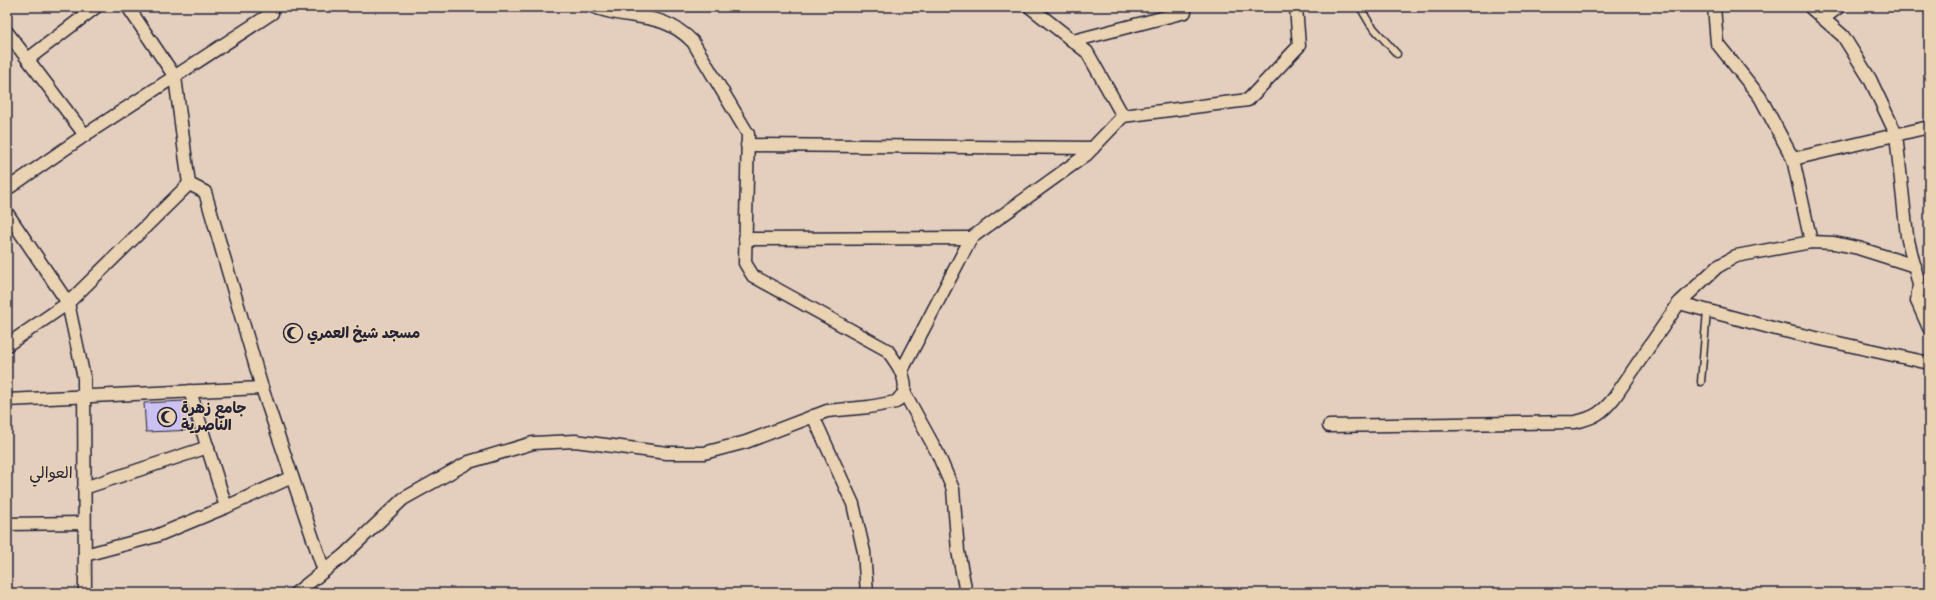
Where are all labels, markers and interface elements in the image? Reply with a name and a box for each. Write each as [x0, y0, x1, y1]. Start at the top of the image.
mosque icon: مسجد شيخ العمري [282, 322, 304, 344]
place label: مسجد شيخ العمري [307, 322, 420, 345]
place label: جامع زهرة الناصرية [181, 397, 247, 435]
mosque icon: جامع زهرة الناصرية [156, 406, 178, 428]
district label: العوالي [29, 461, 73, 487]

